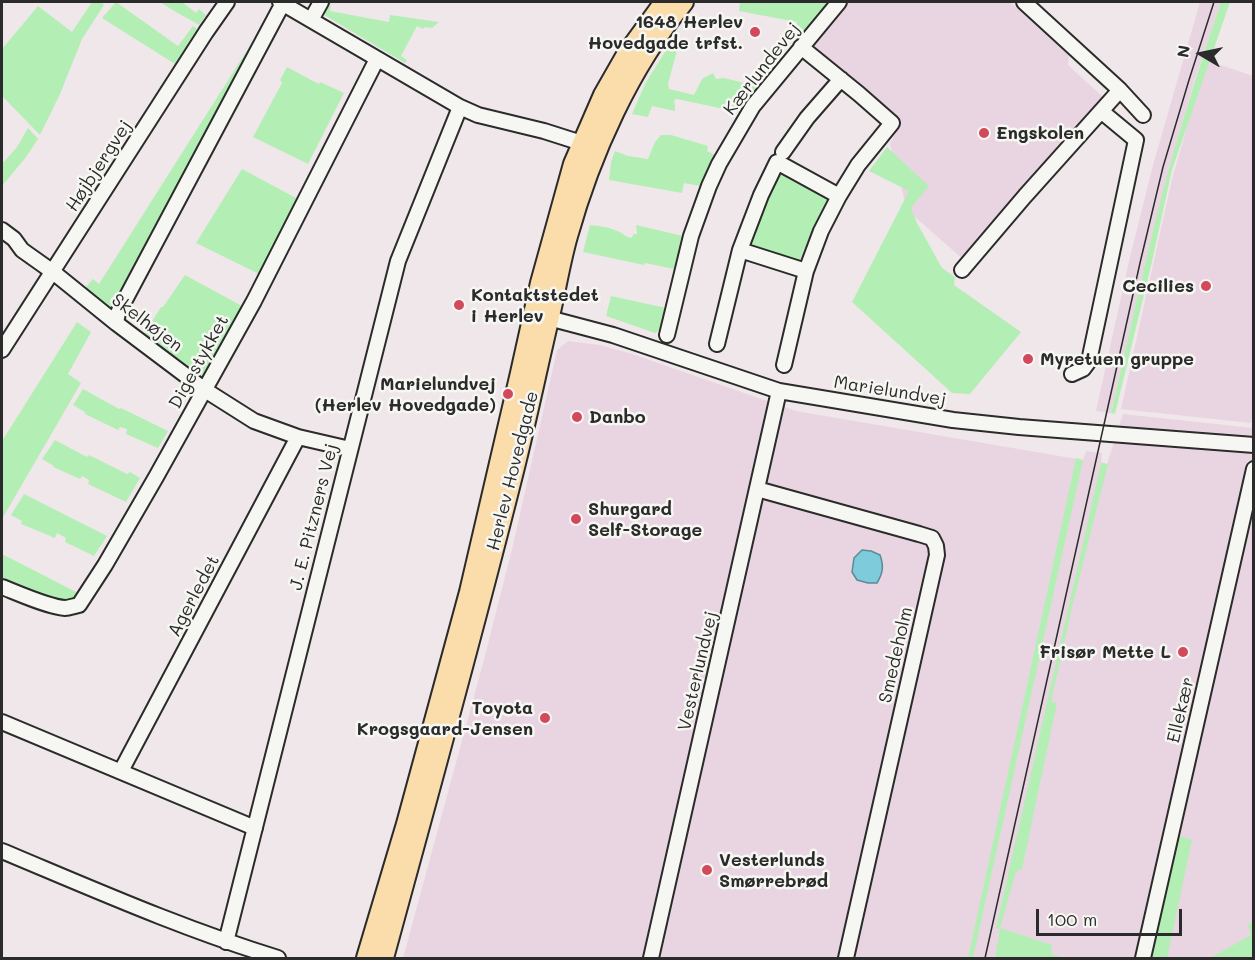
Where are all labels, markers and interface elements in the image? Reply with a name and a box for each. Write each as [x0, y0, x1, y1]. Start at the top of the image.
place label: 1648 Herlev Hovedgade trfst. [588, 11, 743, 54]
street label: Kærlundevej [719, 18, 805, 120]
north arrow [1171, 24, 1231, 84]
marker: 1648 Herlev Hovedgade trfst. [748, 25, 762, 39]
text: N [1171, 43, 1194, 59]
street label: Højbjergvej [61, 116, 137, 216]
place label: Engskolen [996, 122, 1084, 144]
marker: Engskolen [977, 126, 991, 140]
place label: Cecilies [1122, 275, 1194, 297]
marker: Cecilies [1199, 279, 1213, 293]
place label: Kontaktstedet i Herlev [471, 284, 599, 326]
street label: Skelhøjen [107, 289, 187, 357]
marker: Kontaktstedet i Herlev [452, 298, 466, 312]
street label: Digestykket [164, 311, 234, 413]
place label: Myretuen gruppe [1040, 348, 1194, 370]
marker: Myretuen gruppe [1021, 352, 1035, 366]
street label: Marielundvej [832, 371, 948, 411]
place label: Marielundvej (Herlev Hovedgade) [315, 373, 496, 416]
marker: Marielundvej (Herlev Hovedgade) [501, 387, 515, 401]
street label: Herlev Hovedgade [483, 389, 543, 553]
place label: Danbo [589, 406, 646, 428]
marker: Danbo [570, 410, 584, 424]
street label: J. E. Pitzners Vej [285, 442, 343, 592]
place label: Shurgard Self-Storage [588, 498, 702, 540]
marker: Shurgard Self-Storage [569, 512, 583, 526]
street label: Agerledet [164, 552, 224, 640]
street label: Smedeholm [874, 605, 918, 705]
street label: Vesterlundvej [674, 609, 722, 733]
place label: Frisør Mette L [1039, 641, 1171, 663]
marker: Frisør Mette L [1176, 645, 1190, 659]
street label: Ellekær [1163, 675, 1199, 745]
place label: Toyota Krogsgaard-Jensen [357, 697, 533, 740]
marker: Toyota Krogsgaard-Jensen [538, 711, 552, 725]
place label: Vesterlunds Smørrebrød [719, 849, 828, 892]
marker: Vesterlunds Smørrebrød [700, 863, 714, 877]
scale bar [1039, 897, 1184, 935]
text: 100 m [1047, 907, 1097, 931]

